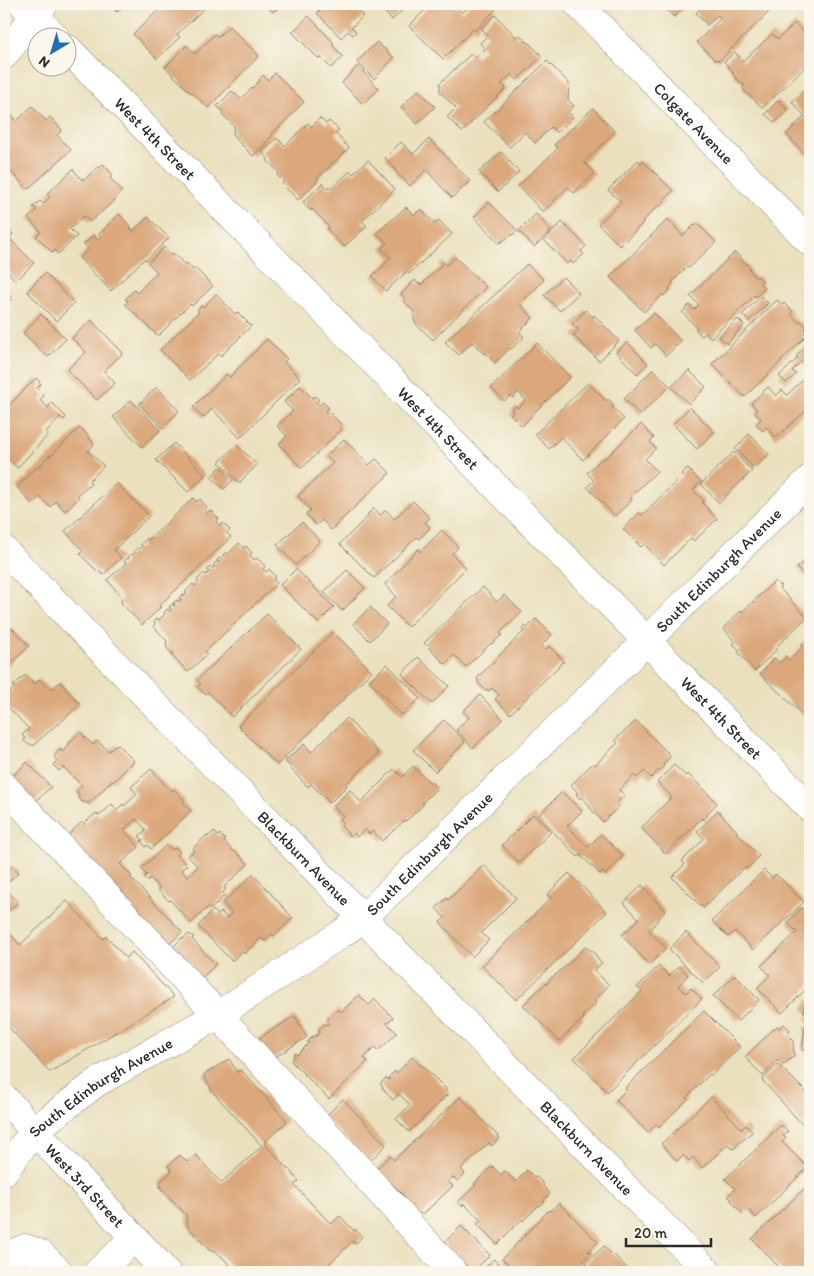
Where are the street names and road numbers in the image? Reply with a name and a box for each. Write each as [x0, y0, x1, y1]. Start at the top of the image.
street label: Colgate Avenue [650, 78, 738, 168]
street label: West 4th Street [110, 93, 200, 184]
street label: West 4th Street [394, 383, 483, 474]
street label: South Edinburgh Avenue [652, 504, 785, 636]
street label: West 4th Street [677, 673, 766, 763]
street label: South Edinburgh Avenue [362, 788, 497, 920]
street label: Blackburn Avenue [253, 807, 354, 910]
street label: South Edinburgh Avenue [24, 1033, 176, 1141]
street label: Blackburn Avenue [536, 1097, 637, 1199]
street label: West 3rd Street [41, 1140, 128, 1231]

